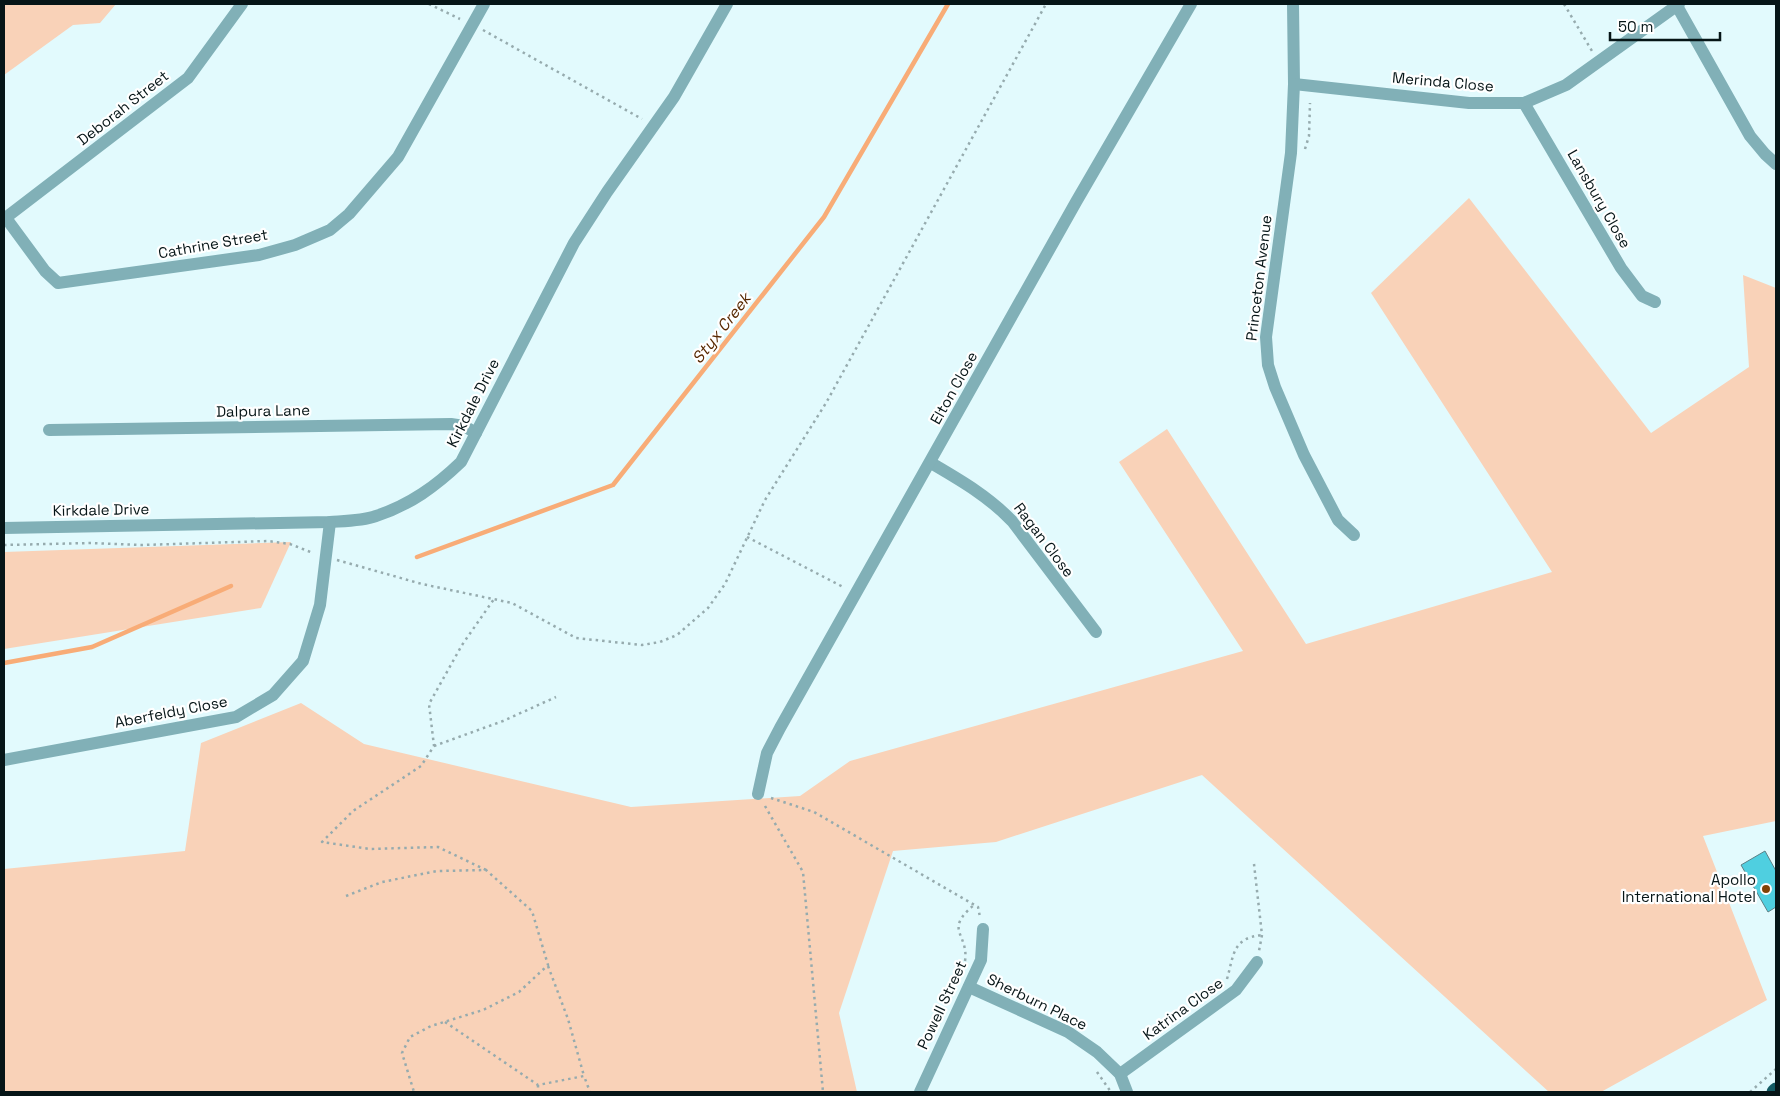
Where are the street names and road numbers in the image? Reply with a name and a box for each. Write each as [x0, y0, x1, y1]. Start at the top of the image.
street label: Deborah Street [73, 66, 172, 149]
street label: Merinda Close [1391, 68, 1495, 95]
street label: Lansbury Close [1564, 146, 1635, 252]
street label: Princeton Avenue [1241, 214, 1276, 342]
street label: Cathrine Street [157, 225, 269, 262]
street label: Elton Close [926, 348, 981, 428]
street label: Kirkdale Drive [442, 355, 503, 450]
street label: Dalpura Lane [216, 400, 310, 421]
street label: Kirkdale Drive [52, 499, 150, 520]
street label: Ragan Close [1010, 499, 1079, 581]
street label: Aberfeldy Close [113, 691, 229, 732]
street label: Powell Street [913, 957, 970, 1052]
street label: Sherburn Place [984, 969, 1091, 1034]
street label: Katrina Close [1139, 973, 1227, 1044]

